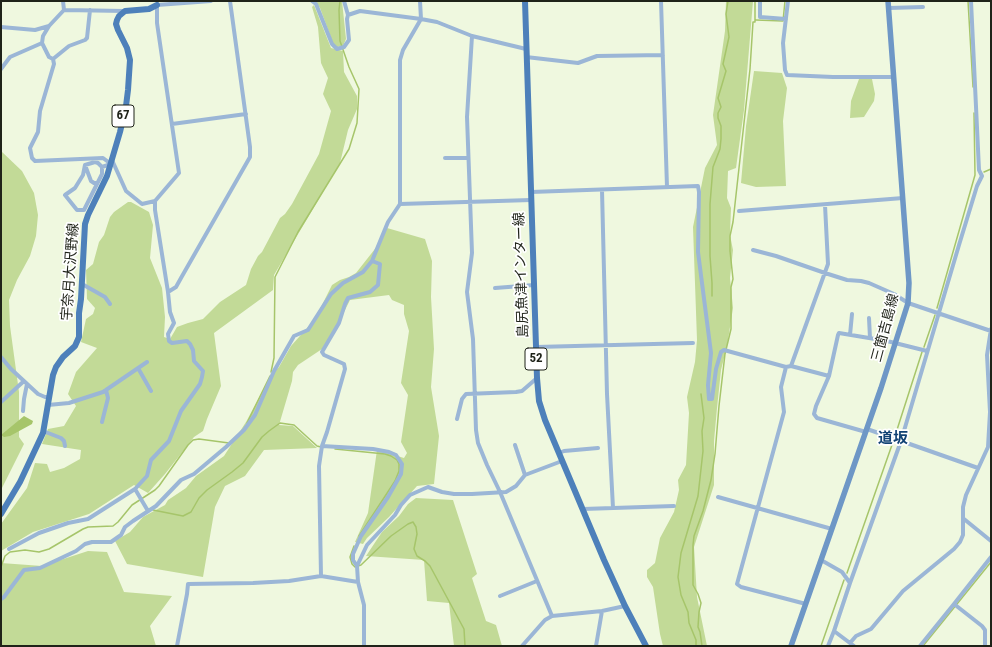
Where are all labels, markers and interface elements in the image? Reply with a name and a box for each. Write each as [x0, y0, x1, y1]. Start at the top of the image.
road number: 67 [112, 105, 134, 127]
street label: 島尻魚津インター線 [511, 212, 533, 338]
street label: 宇奈月大沢野線 [59, 223, 83, 321]
street label: 三箇吉島線 [869, 292, 903, 364]
road number: 52 [525, 348, 547, 370]
district label: 道坂 [878, 430, 908, 448]

